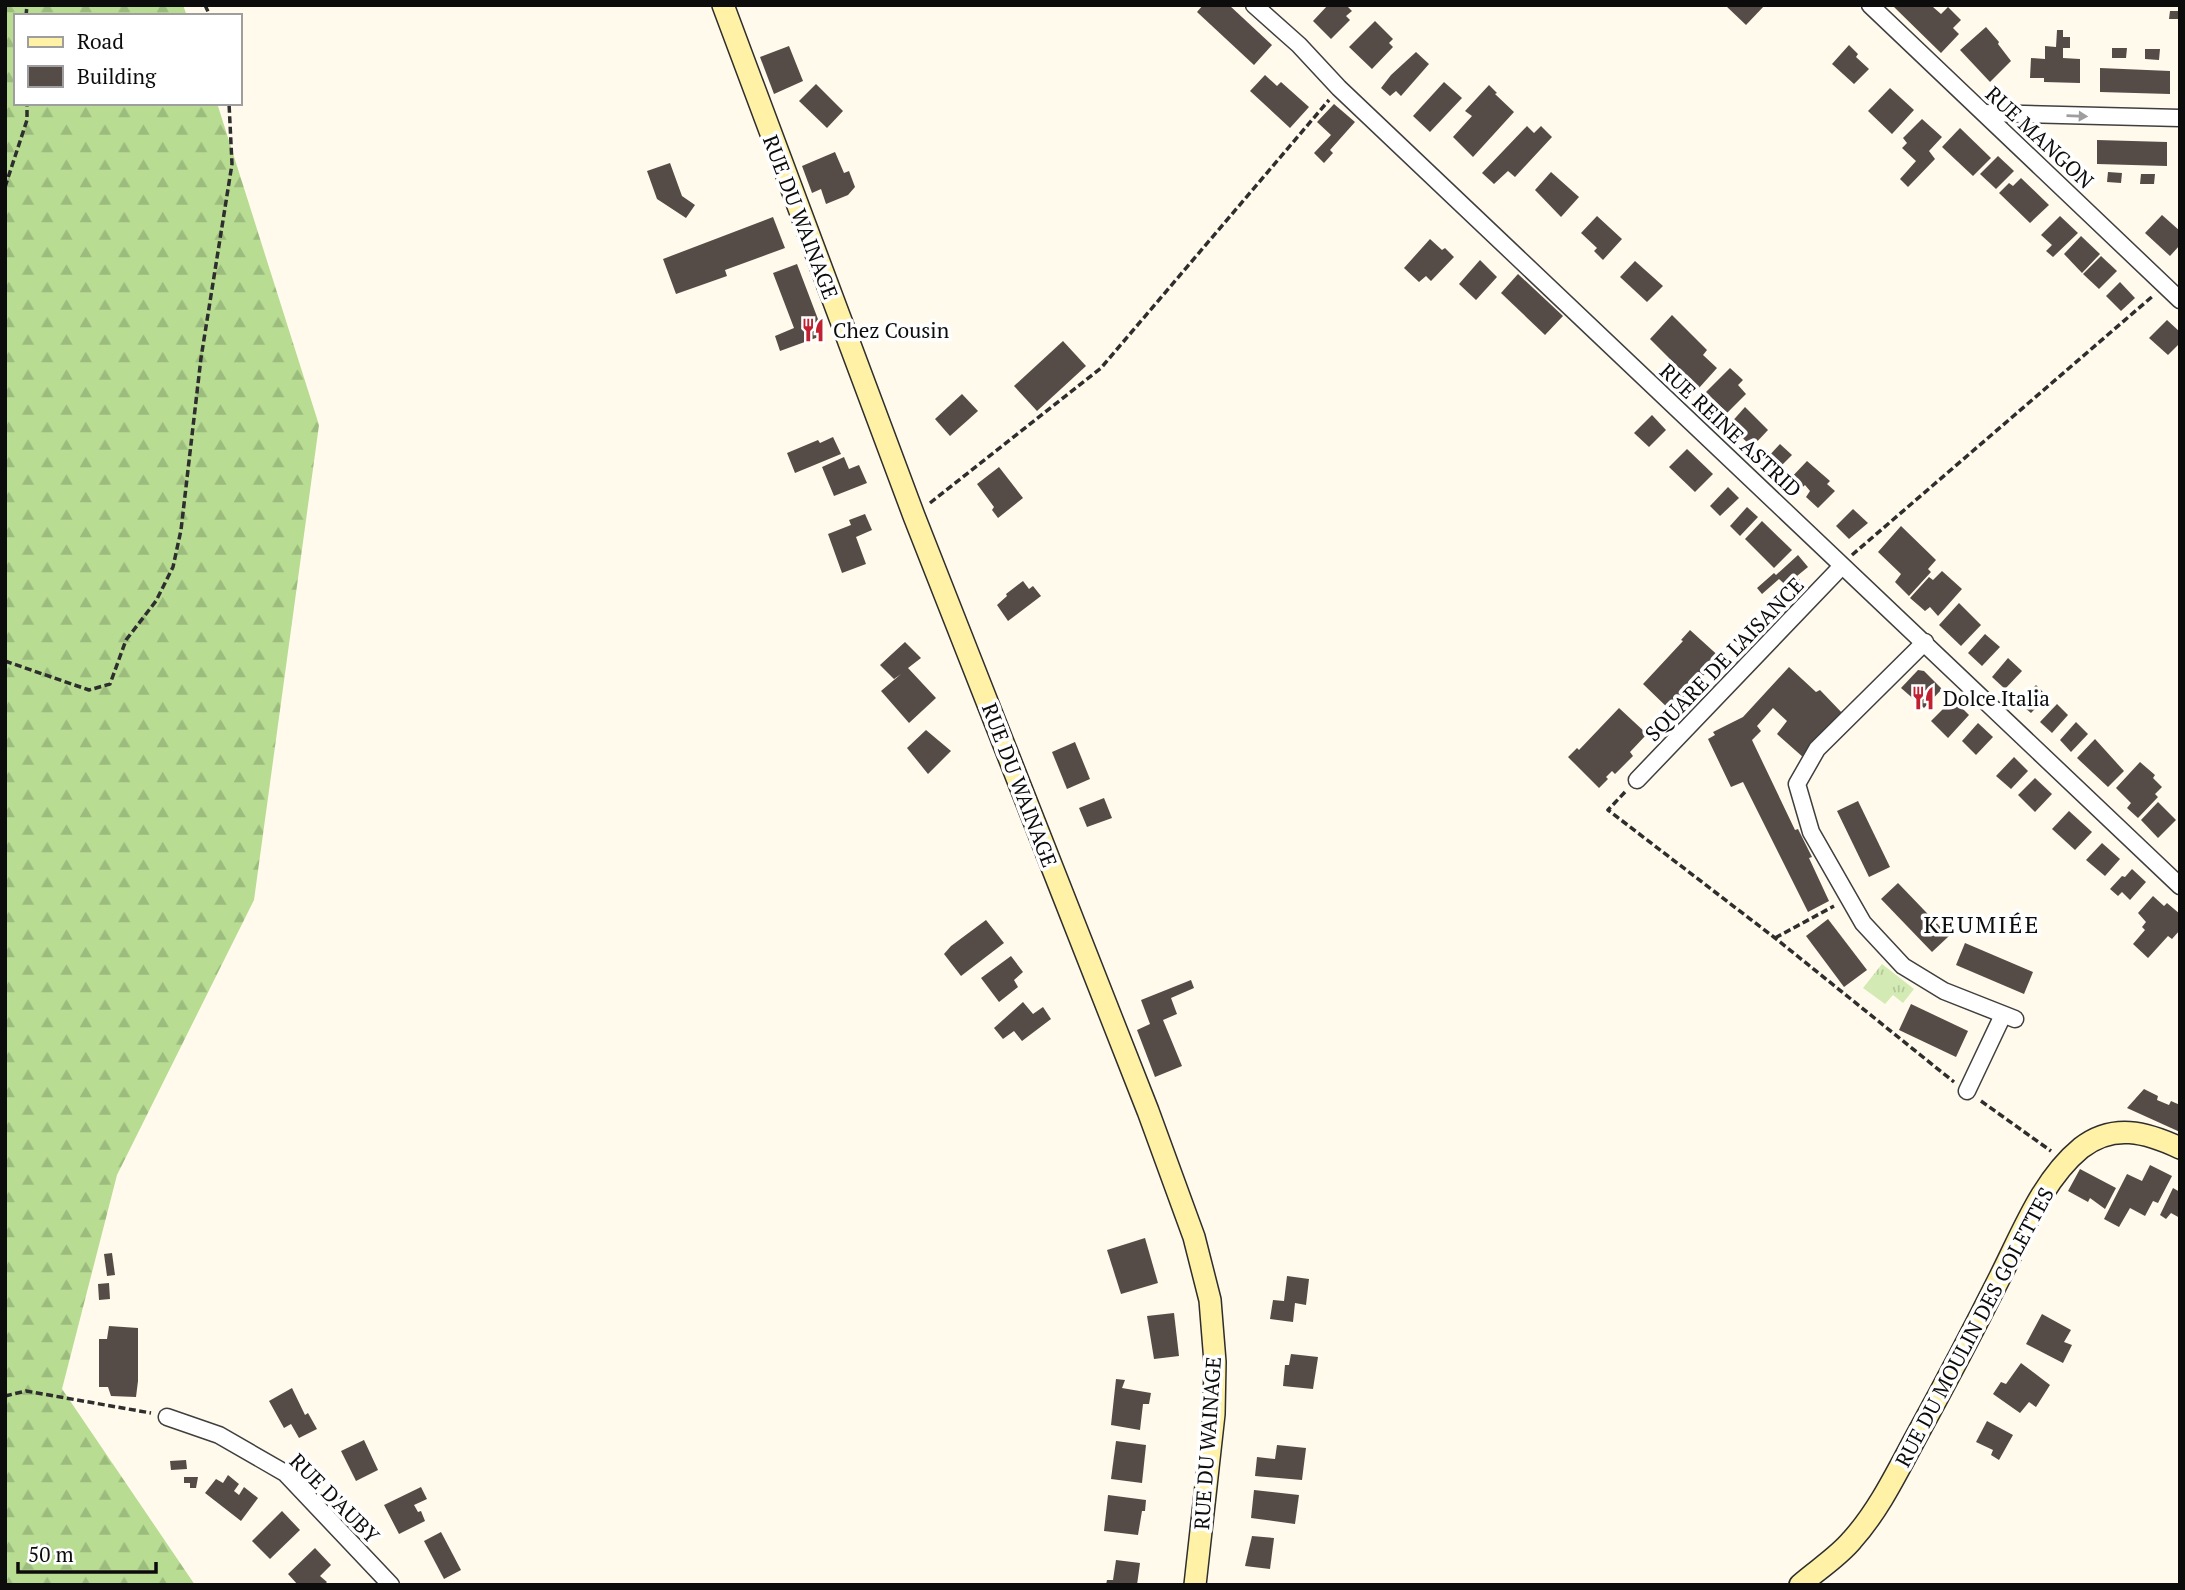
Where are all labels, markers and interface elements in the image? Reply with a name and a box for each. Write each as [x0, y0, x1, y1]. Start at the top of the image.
legend [14, 14, 242, 105]
text: Road [77, 27, 124, 55]
text: Building [77, 62, 157, 90]
street label: RUE MANGON [1980, 80, 2100, 194]
one-way arrow [2066, 110, 2088, 121]
street label: RUE DU WAINAGE [757, 131, 845, 303]
restaurant icon: Chez Cousin [799, 316, 827, 344]
place label: Chez Cousin [833, 316, 950, 344]
street label: RUE REINE ASTRID [1654, 357, 1808, 503]
street label: SQUARE DE L'AISANCE [1638, 571, 1810, 747]
restaurant icon: Dolce Italia [1909, 684, 1937, 712]
place label: Dolce Italia [1943, 684, 2050, 712]
street label: RUE DU WAINAGE [976, 699, 1064, 871]
district label: KEUMIÉE [1924, 908, 2040, 940]
street label: RUE DU MOULIN DES GOLETTES [1888, 1182, 2060, 1472]
street label: RUE DU WAINAGE [1187, 1355, 1227, 1531]
street label: RUE D'AUBY [284, 1447, 386, 1549]
scale bar [18, 1530, 156, 1574]
text: 50 m [28, 1540, 74, 1568]

